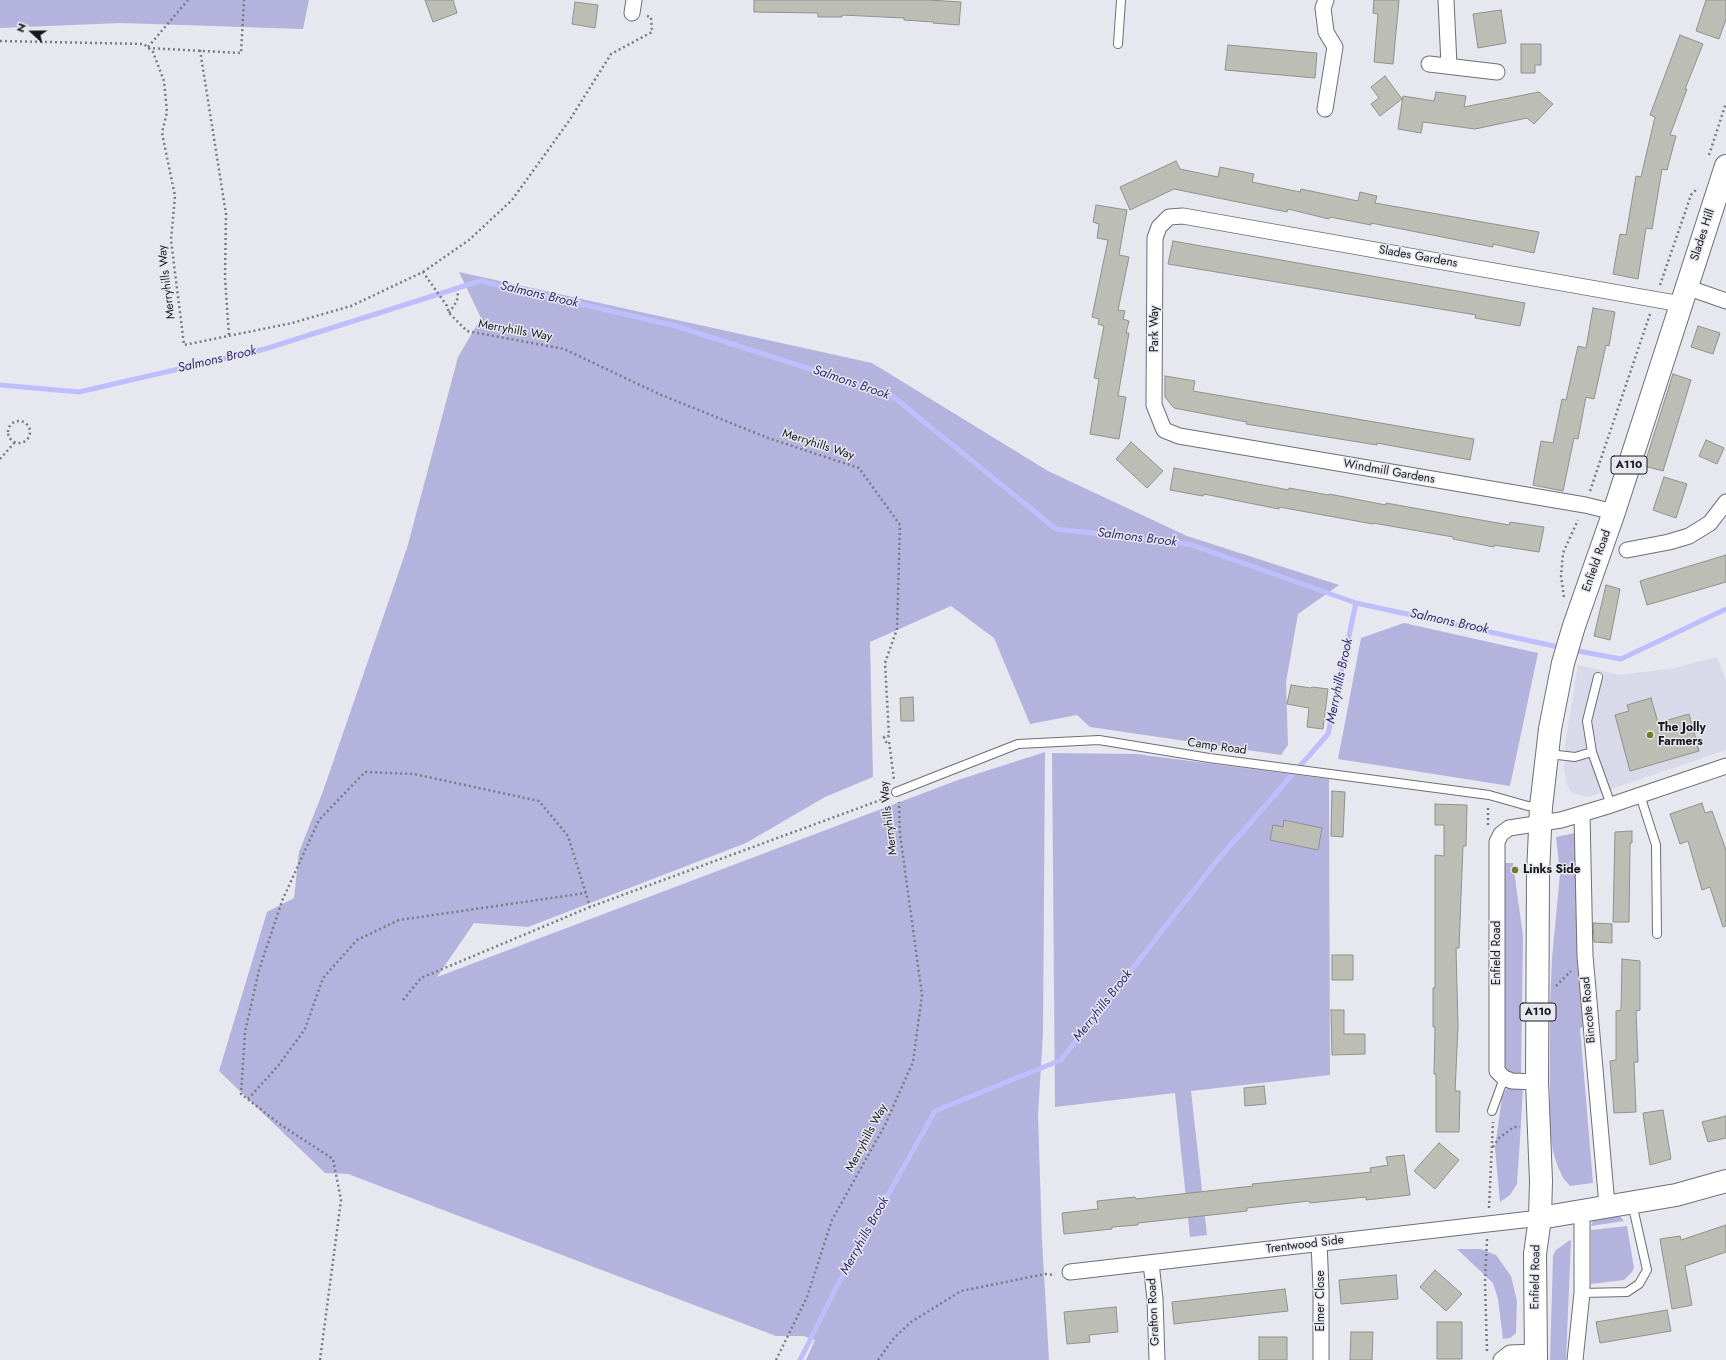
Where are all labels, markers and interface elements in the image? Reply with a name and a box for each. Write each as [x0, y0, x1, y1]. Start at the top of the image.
north arrow [12, 12, 52, 52]
text: N [12, 21, 30, 35]
street label: Slades Hill [1688, 207, 1718, 263]
street label: Slades Gardens [1377, 243, 1459, 271]
street label: Merryhills Way [155, 244, 179, 320]
water label: Salmons Brook [498, 278, 580, 312]
street label: Park Way [1148, 306, 1162, 352]
street label: Merryhills Way [477, 317, 553, 345]
water label: Salmons Brook [176, 343, 258, 377]
water label: Salmons Brook [811, 363, 891, 403]
street label: Merryhills Way [780, 427, 856, 463]
road number: A110 [1611, 456, 1647, 474]
street label: Windmill Gardens [1342, 457, 1436, 487]
water label: Salmons Brook [1096, 525, 1178, 551]
street label: Enfield Road [1580, 528, 1614, 594]
water label: Salmons Brook [1408, 606, 1490, 638]
water label: Merryhills Brook [1323, 637, 1357, 725]
place label: The Jolly Farmers [1658, 721, 1706, 749]
marker: The Jolly Farmers [1645, 730, 1655, 740]
street label: Camp Road [1186, 736, 1248, 758]
street label: Merryhills Way [877, 780, 901, 856]
place label: Links Side [1523, 863, 1581, 877]
marker: Links Side [1510, 865, 1520, 875]
street label: Enfield Road [1490, 921, 1504, 985]
water label: Merryhills Brook [1070, 967, 1136, 1045]
street label: Bincote Road [1579, 976, 1599, 1044]
road number: A110 [1520, 1003, 1556, 1021]
street label: Merryhills Way [843, 1102, 891, 1174]
water label: Merryhills Brook [837, 1194, 893, 1278]
street label: Trentwood Side [1265, 1233, 1345, 1257]
street label: Enfield Road [1528, 1245, 1544, 1309]
street label: Elmer Close [1314, 1270, 1328, 1332]
street label: Grafton Road [1145, 1278, 1163, 1346]

